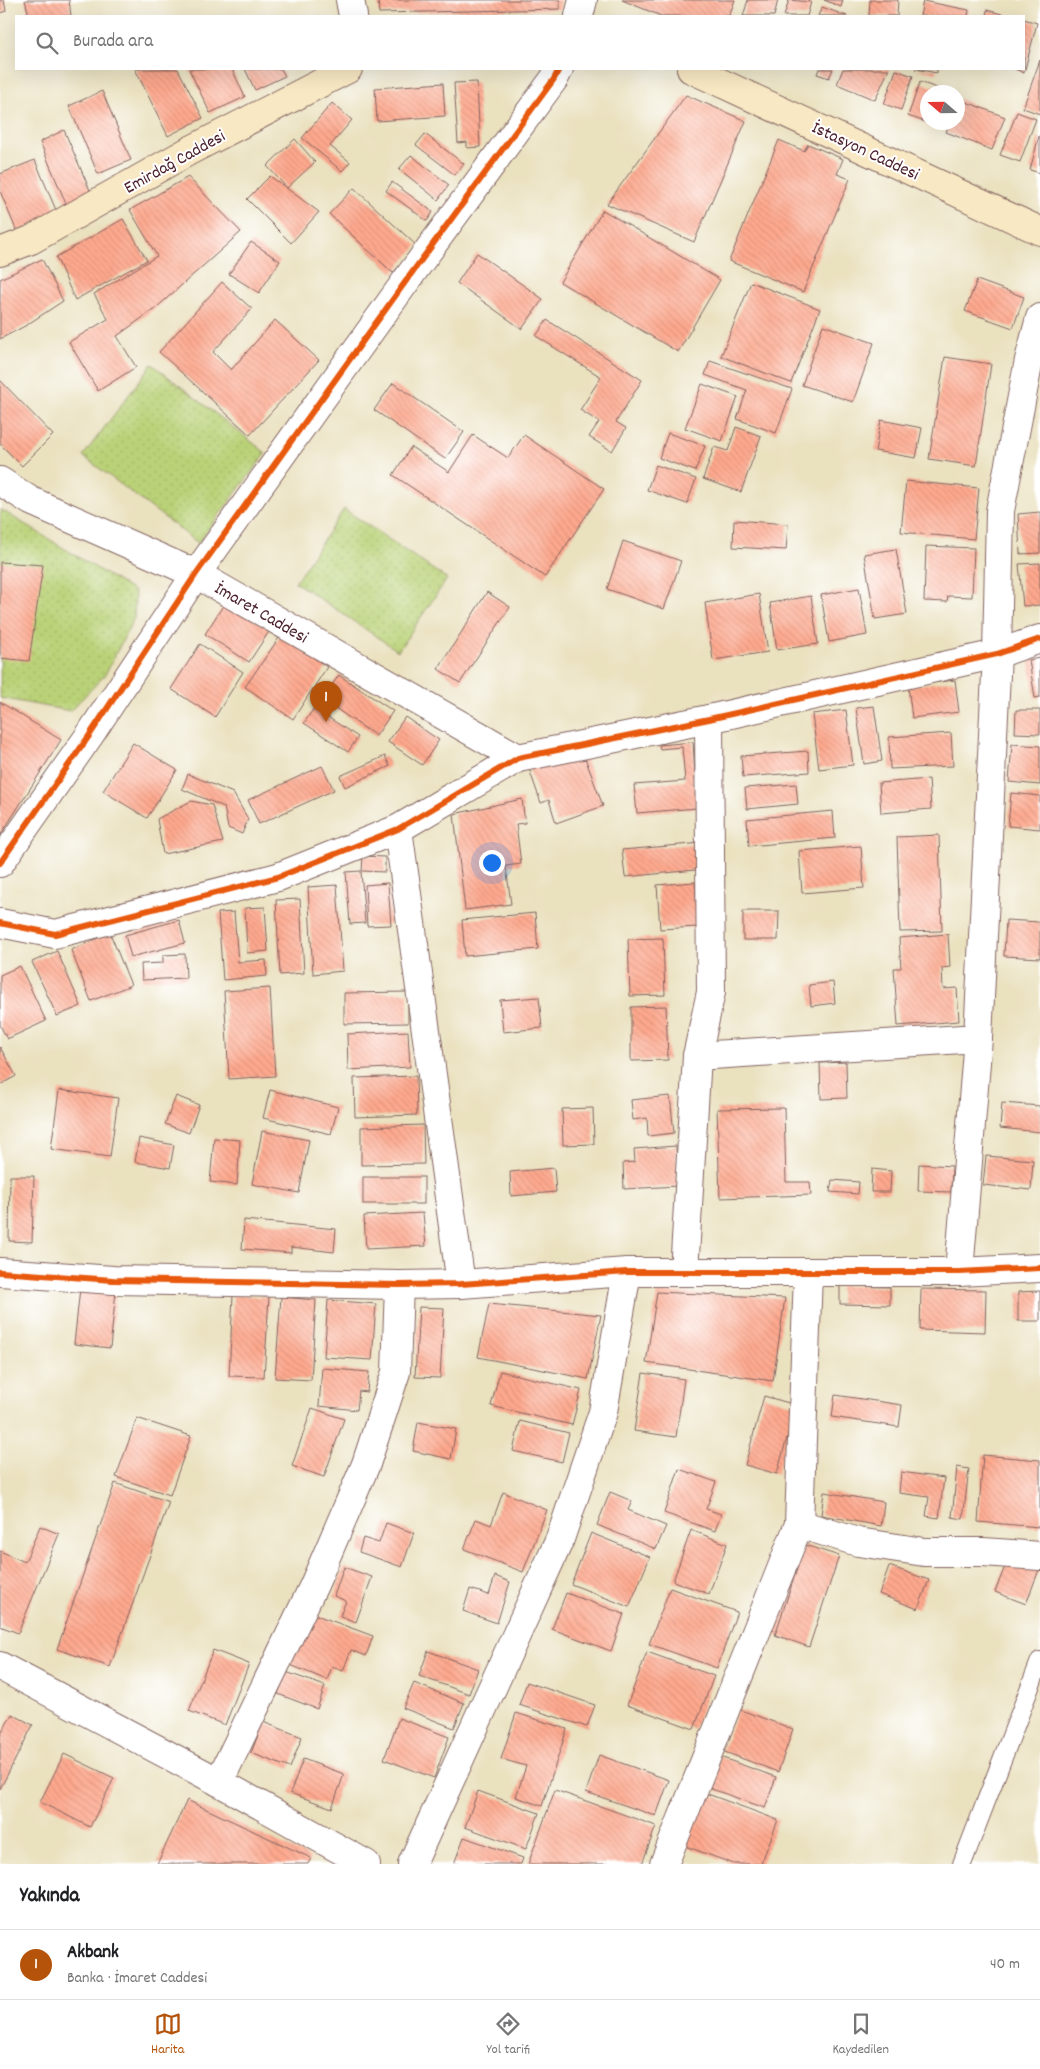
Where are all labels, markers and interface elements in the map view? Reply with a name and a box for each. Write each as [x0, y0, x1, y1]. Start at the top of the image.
search box [15, 15, 1025, 70]
icon: search [33, 29, 61, 57]
text: Burada ara [73, 29, 153, 56]
north arrow [920, 85, 965, 130]
street label: İstasyon Caddesi [807, 116, 923, 188]
street label: Emirdağ Caddesi [120, 125, 230, 201]
street label: İmaret Caddesi [209, 577, 312, 651]
pin: 1 [310, 681, 342, 722]
your location [479, 850, 505, 876]
text: Yakında [20, 1882, 79, 1912]
text: Akbank [67, 1940, 119, 1967]
text: 1 [34, 1953, 38, 1976]
text: 40 m [990, 1953, 1020, 1976]
text: Banka · İmaret Caddesi [67, 1967, 207, 1990]
tab: Harita [151, 2010, 184, 2060]
tab: Yol tarifi [486, 2010, 530, 2060]
tab: Kaydedilen [832, 2010, 889, 2060]

